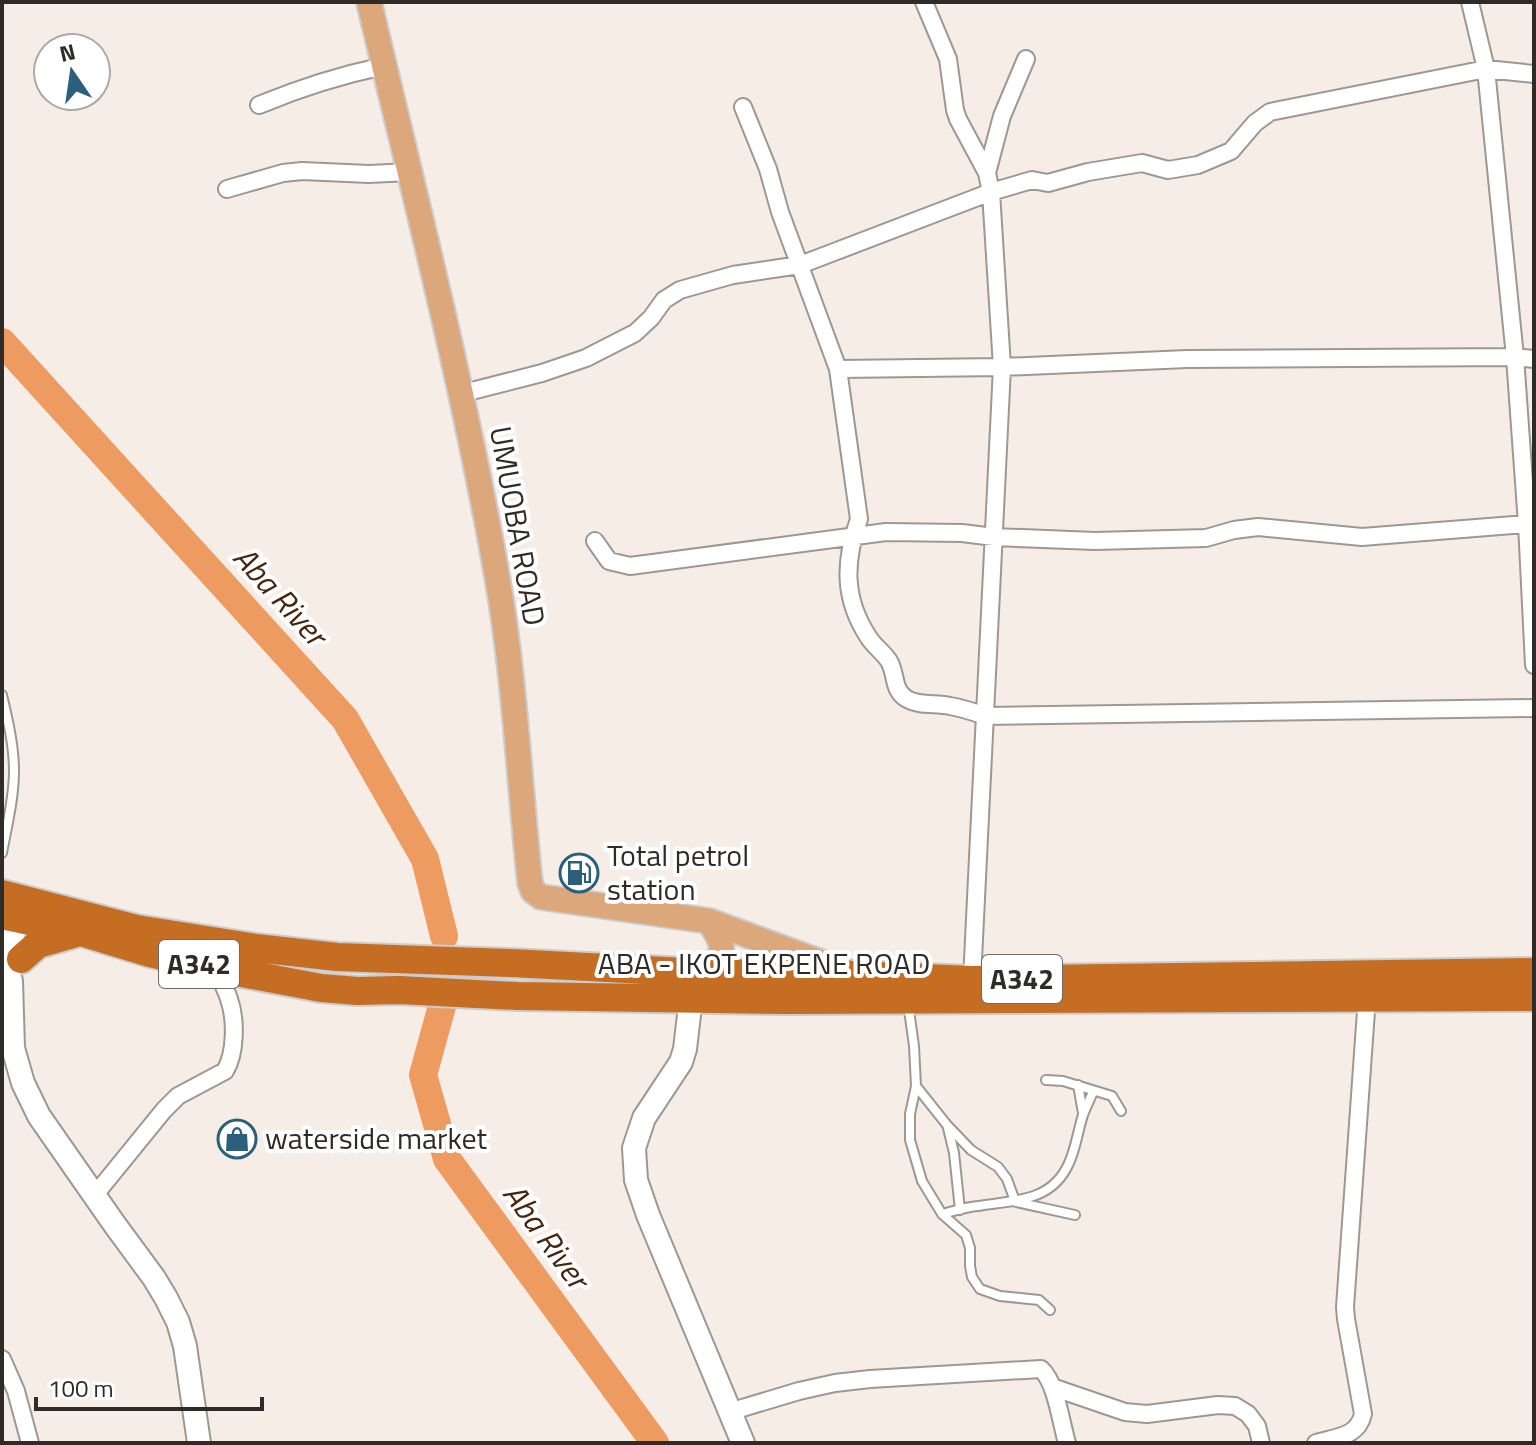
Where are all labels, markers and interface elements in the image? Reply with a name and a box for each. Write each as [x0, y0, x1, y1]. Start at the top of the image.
north arrow [32, 32, 112, 112]
text: N [56, 34, 79, 71]
street label: UMUOBA ROAD [478, 423, 558, 629]
water label: Aba River [223, 535, 341, 659]
place label: Total petrol station [607, 832, 749, 912]
fuel station icon: Total petrol station [558, 852, 600, 894]
road number: A342 [159, 940, 239, 988]
street label: ABA - IKOT EKPENE ROAD [598, 940, 930, 986]
road number: A342 [982, 955, 1062, 1003]
place label: waterside market [265, 1115, 487, 1161]
shop icon: waterside market [216, 1118, 258, 1160]
water label: Aba River [492, 1173, 604, 1301]
scale bar [36, 1361, 262, 1411]
text: 100 m [48, 1370, 114, 1406]

